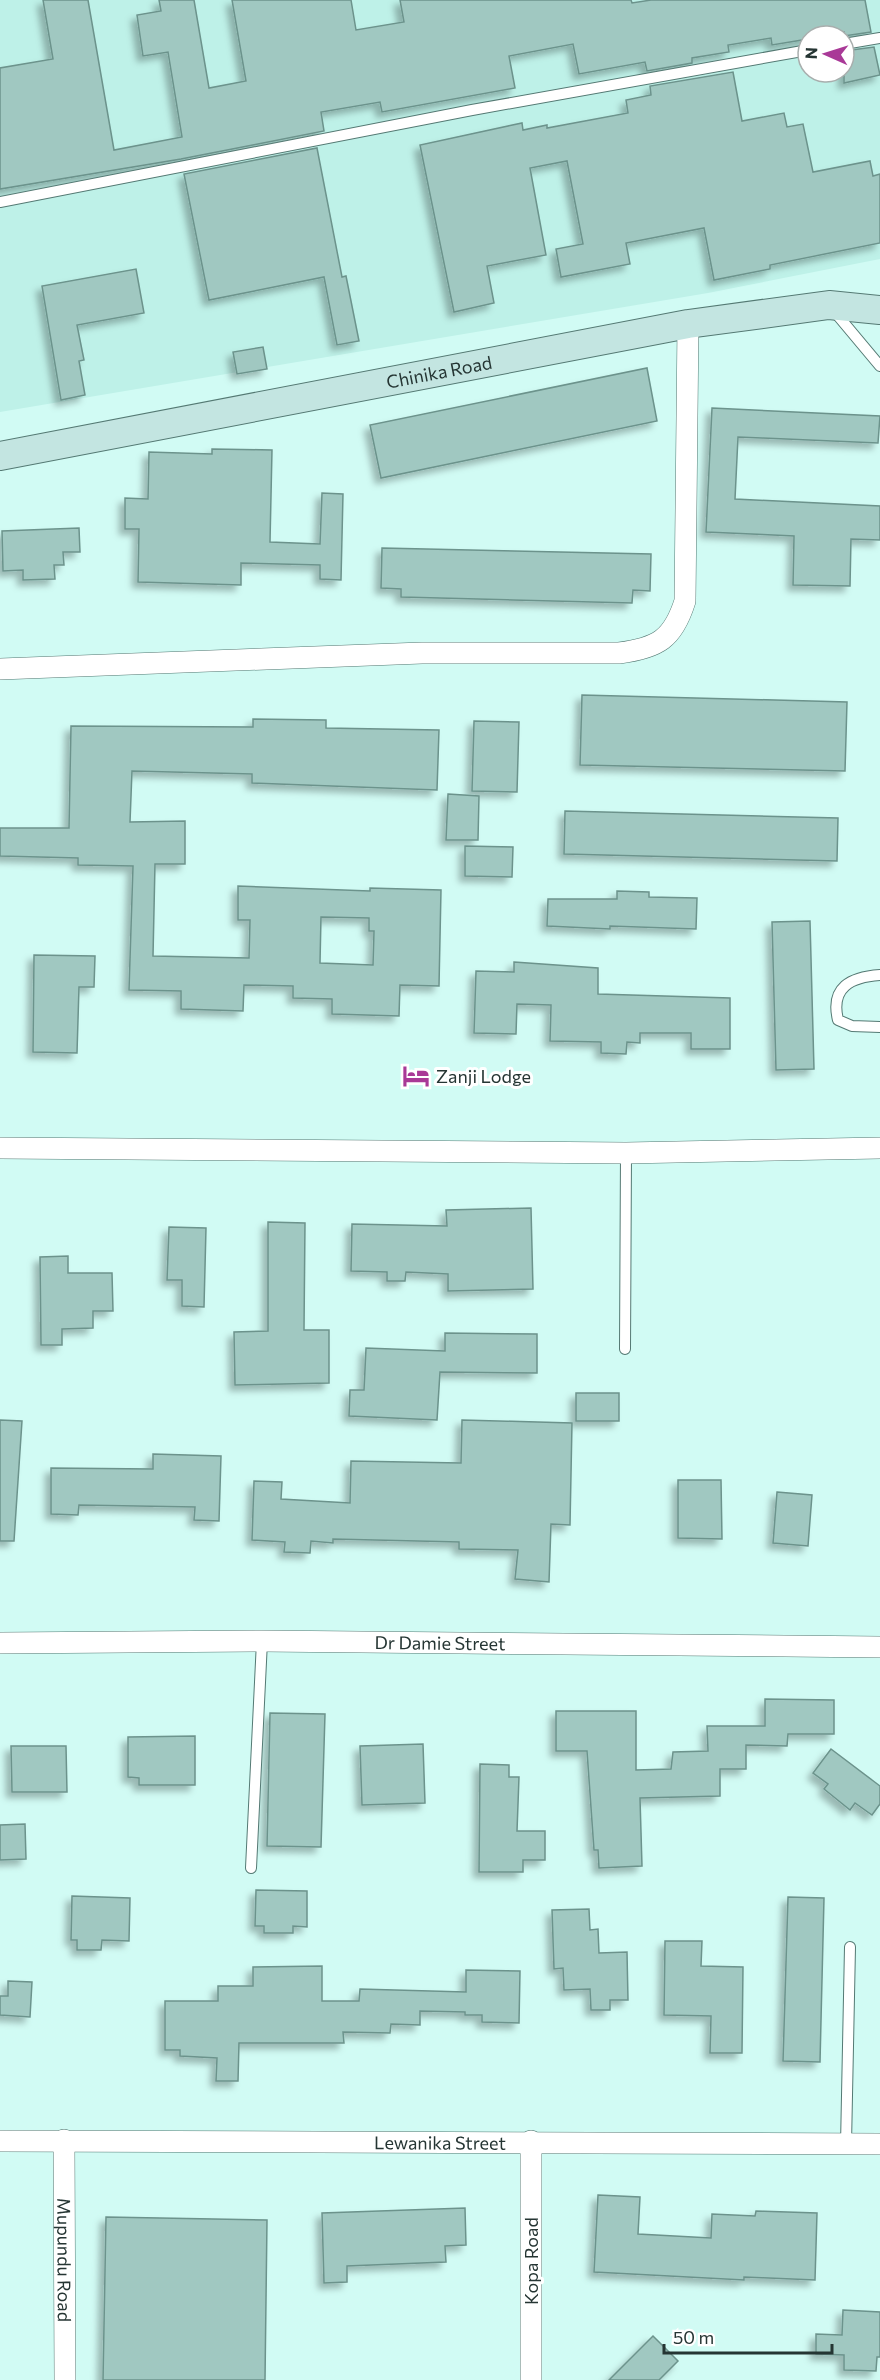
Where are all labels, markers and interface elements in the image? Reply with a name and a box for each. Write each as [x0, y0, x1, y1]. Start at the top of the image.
north arrow [796, 24, 856, 84]
text: N [801, 47, 820, 60]
street label: Chinika Road [384, 351, 494, 393]
hotel icon: Zanji Lodge [401, 1061, 431, 1091]
place label: Zanji Lodge [436, 1065, 531, 1087]
street label: Dr Damie Street [374, 1631, 506, 1654]
street label: Lewanika Street [374, 2131, 506, 2154]
street label: Mupundu Road [53, 2198, 76, 2322]
street label: Kopa Road [520, 2217, 542, 2305]
scale bar [664, 2317, 832, 2355]
text: 50 m [673, 2326, 714, 2348]

